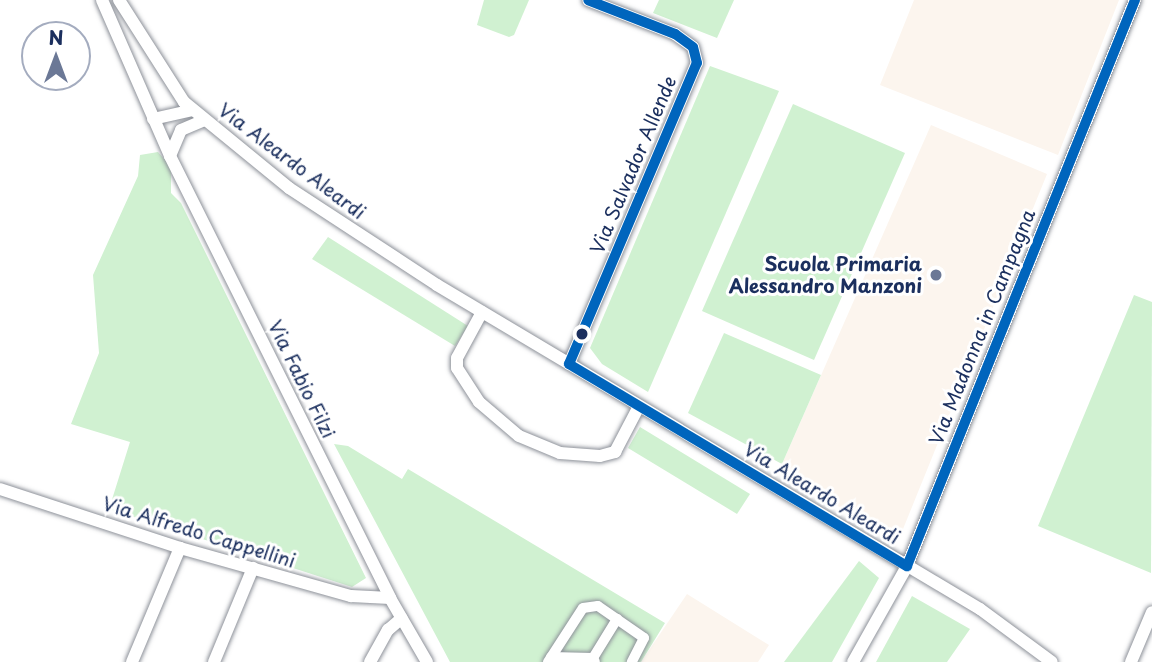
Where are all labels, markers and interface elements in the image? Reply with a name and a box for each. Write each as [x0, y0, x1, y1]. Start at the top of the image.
north arrow [21, 21, 91, 91]
text: N [48, 23, 64, 51]
street label: Via Salvador Allende [585, 73, 681, 257]
street label: Via Aleardo Aleardi [214, 98, 370, 224]
street label: Via Madonna in Campagna [924, 206, 1040, 448]
place label: Scuola Primaria Alessandro Manzoni [728, 253, 922, 297]
marker: Scuola Primaria Alessandro Manzoni [928, 267, 944, 283]
street label: Via Fabio Filzi [264, 317, 340, 441]
unlabelled marker [575, 327, 589, 341]
street label: Via Aleardo Aleardi [740, 437, 904, 549]
street label: Via Alfredo Cappellini [100, 492, 298, 572]

